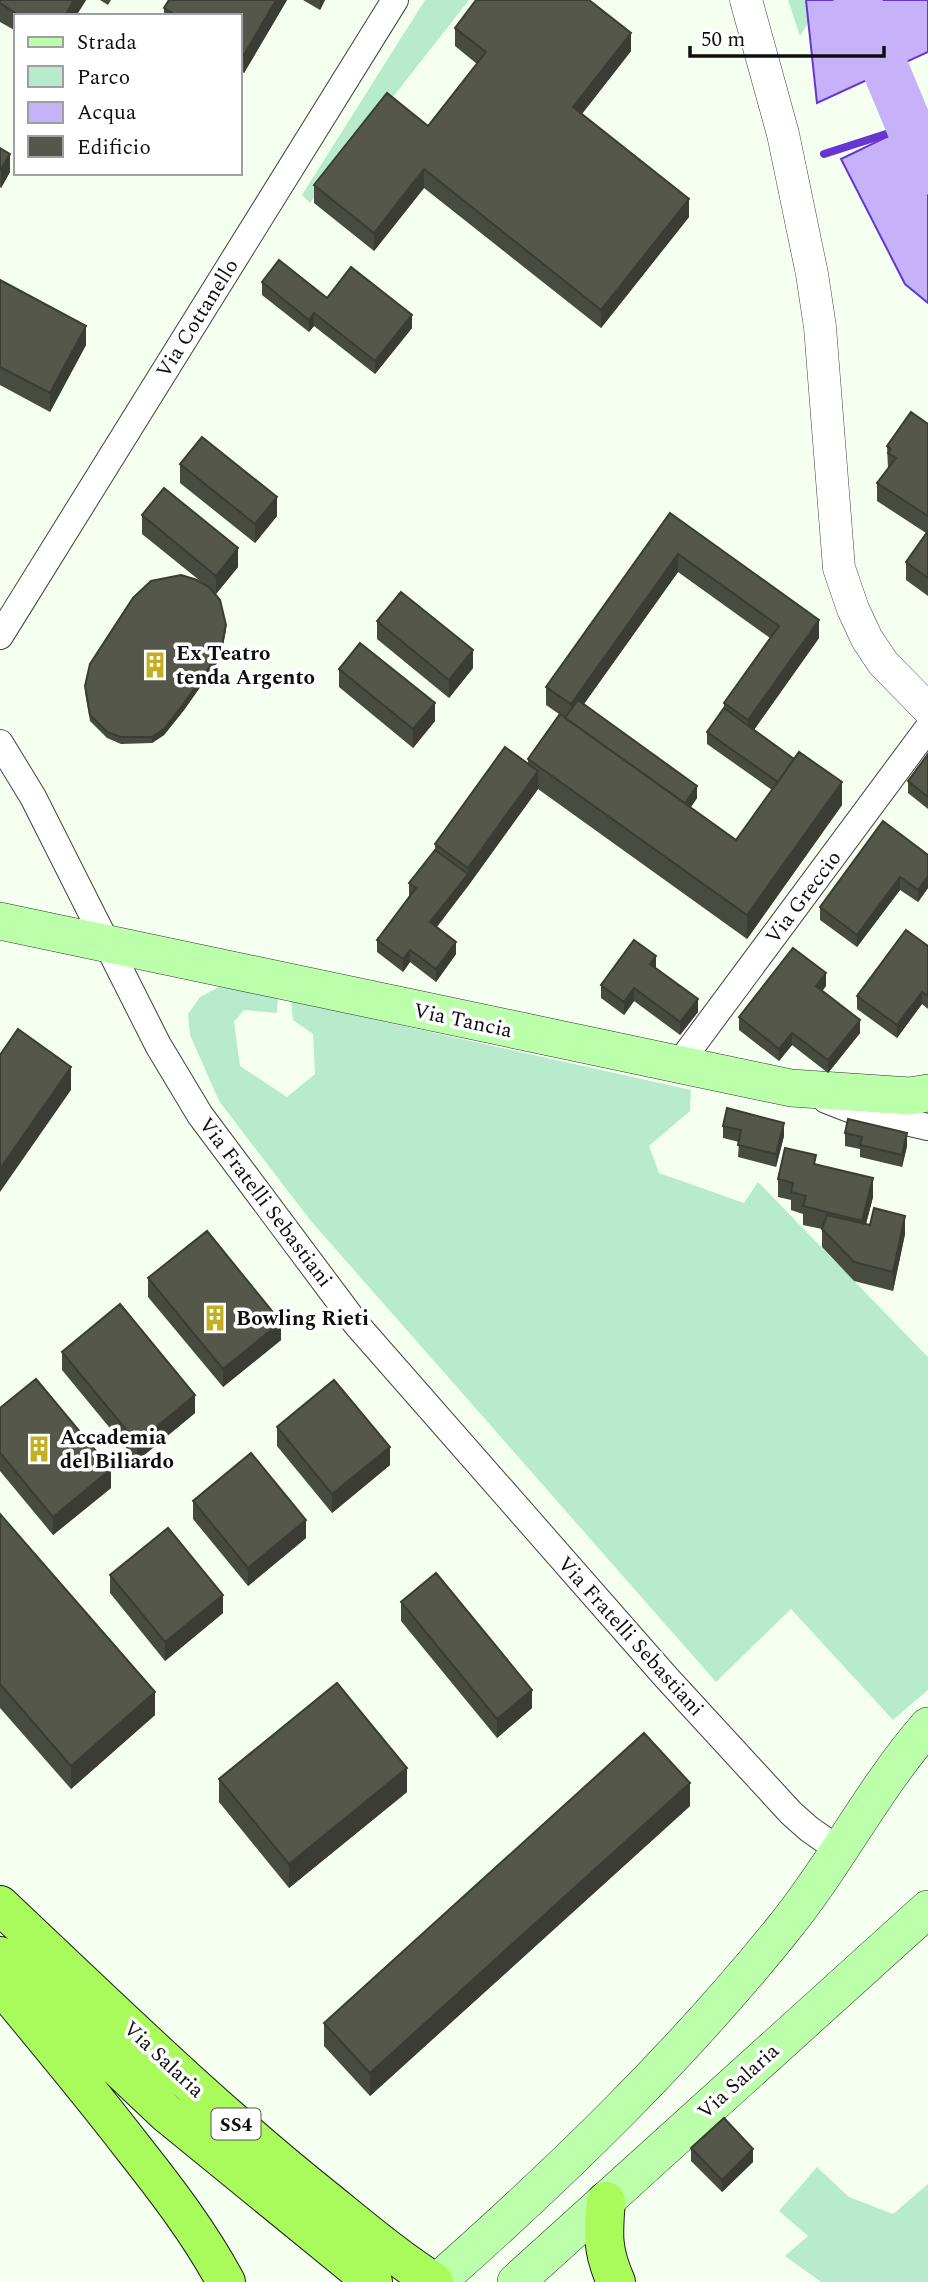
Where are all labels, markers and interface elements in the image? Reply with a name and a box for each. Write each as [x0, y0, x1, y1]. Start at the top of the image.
legend [14, 14, 242, 175]
scale bar [690, 14, 884, 58]
text: 50 m [701, 24, 745, 56]
text: Strada [77, 27, 138, 59]
text: Parco [77, 62, 130, 94]
text: Acqua [77, 97, 137, 129]
text: Edificio [77, 132, 151, 164]
street label: Via Cottanello [148, 253, 247, 384]
place label: Ex Teatro tenda Argento [176, 638, 315, 694]
building icon: Ex Teatro tenda Argento [140, 650, 170, 680]
street label: Via Greccio [758, 844, 850, 951]
street label: Via Tancia [410, 995, 516, 1047]
street label: Via Fratelli Sebastiani [190, 1111, 340, 1295]
building icon: Bowling Rieti [200, 1303, 230, 1333]
place label: Bowling Rieti [236, 1303, 369, 1335]
place label: Accademia del Biliardo [60, 1422, 174, 1478]
building icon: Accademia del Biliardo [24, 1434, 54, 1464]
street label: Via Fratelli Sebastiani [549, 1549, 711, 1724]
street label: Via Salaria [115, 2014, 212, 2106]
street label: Via Salaria [690, 2036, 787, 2127]
road number: SS4 [212, 2108, 260, 2140]

